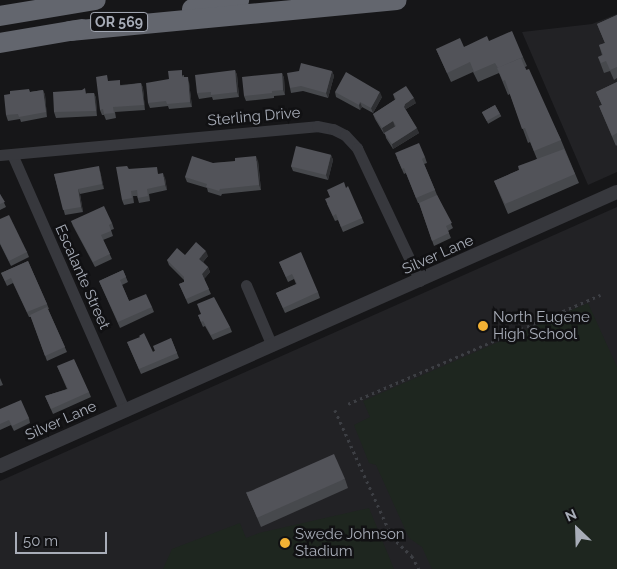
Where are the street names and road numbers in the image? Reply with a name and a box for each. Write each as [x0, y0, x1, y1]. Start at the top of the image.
road number: OR 569 [89, 11, 149, 34]
street label: Sterling Drive [207, 104, 301, 130]
street label: Escalante Street [51, 222, 113, 332]
street label: Silver Lane [399, 231, 477, 279]
street label: Silver Lane [22, 397, 100, 445]

